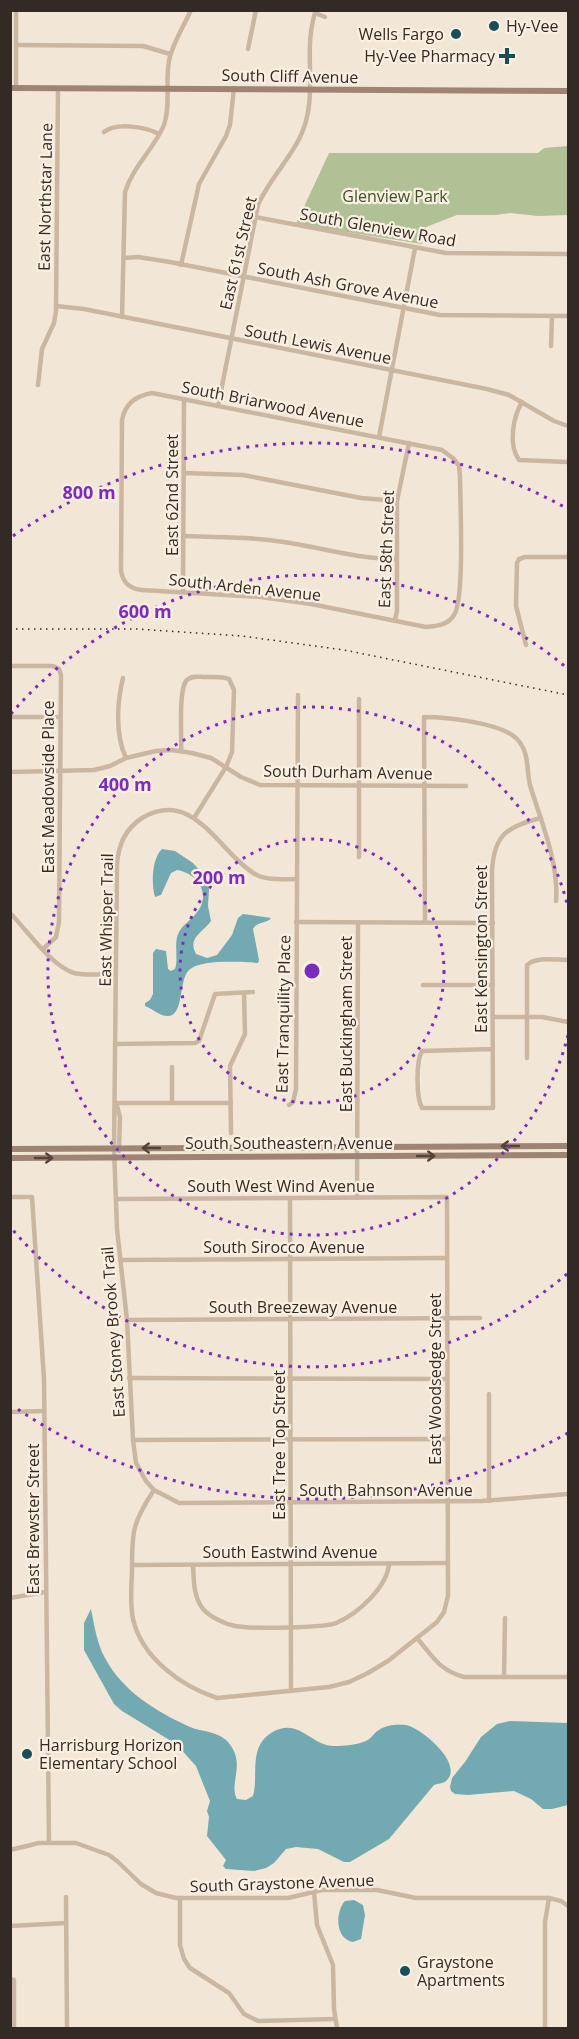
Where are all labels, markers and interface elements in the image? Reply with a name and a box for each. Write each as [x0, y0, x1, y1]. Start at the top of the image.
place label: Hy-Vee [506, 15, 558, 37]
marker: Hy-Vee [487, 19, 501, 33]
place label: Wells Fargo [358, 23, 444, 45]
marker: Wells Fargo [449, 27, 463, 41]
place label: Hy-Vee Pharmacy [364, 45, 496, 67]
marker: Hy-Vee Pharmacy [500, 49, 514, 63]
street label: South Cliff Avenue [221, 64, 359, 88]
street label: East Northstar Lane [33, 123, 57, 271]
park label: Glenview Park [342, 185, 448, 207]
street label: East 61st Street [214, 194, 262, 312]
street label: South Glenview Road [298, 202, 458, 252]
street label: South Ash Grove Avenue [255, 257, 441, 313]
street label: South Lewis Avenue [243, 319, 393, 369]
street label: South Briarwood Avenue [180, 376, 366, 432]
street label: East 62nd Street [161, 434, 183, 556]
text: 800 m [62, 480, 116, 504]
street label: East 58th Street [373, 489, 399, 608]
street label: South Arden Avenue [168, 568, 322, 606]
text: 600 m [118, 599, 172, 623]
street label: East Meadowside Place [37, 700, 59, 874]
street label: South Durham Avenue [263, 760, 433, 784]
text: 400 m [98, 772, 152, 796]
street label: East Whisper Trail [94, 853, 118, 987]
text: 200 m [192, 865, 246, 889]
street label: East Kensington Street [470, 865, 492, 1033]
street label: East Tranquility Place [271, 935, 295, 1093]
street label: East Buckingham Street [335, 936, 357, 1112]
centre of rings [302, 961, 322, 981]
street label: South Southeastern Avenue [185, 1132, 393, 1154]
one-way arrow [501, 1140, 521, 1152]
one-way arrow [142, 1143, 162, 1154]
one-way arrow [416, 1150, 436, 1162]
one-way arrow [33, 1152, 53, 1164]
street label: South West Wind Avenue [187, 1175, 375, 1197]
street label: South Sirocco Avenue [203, 1236, 365, 1258]
street label: East Stoney Brook Trail [96, 1246, 130, 1418]
street label: East Woodsedge Street [424, 1293, 446, 1465]
street label: South Breezeway Avenue [209, 1296, 397, 1318]
street label: East Tree Top Street [268, 1370, 290, 1520]
street label: East Brewster Street [22, 1443, 44, 1595]
street label: South Bahnson Avenue [299, 1479, 473, 1501]
street label: South Eastwind Avenue [203, 1541, 377, 1563]
place label: Harrisburg Horizon Elementary School [39, 1734, 182, 1774]
marker: Harrisburg Horizon Elementary School [20, 1747, 34, 1761]
street label: South Graystone Avenue [189, 1869, 375, 1897]
place label: Graystone Apartments [417, 1951, 505, 1991]
marker: Graystone Apartments [398, 1964, 412, 1978]

